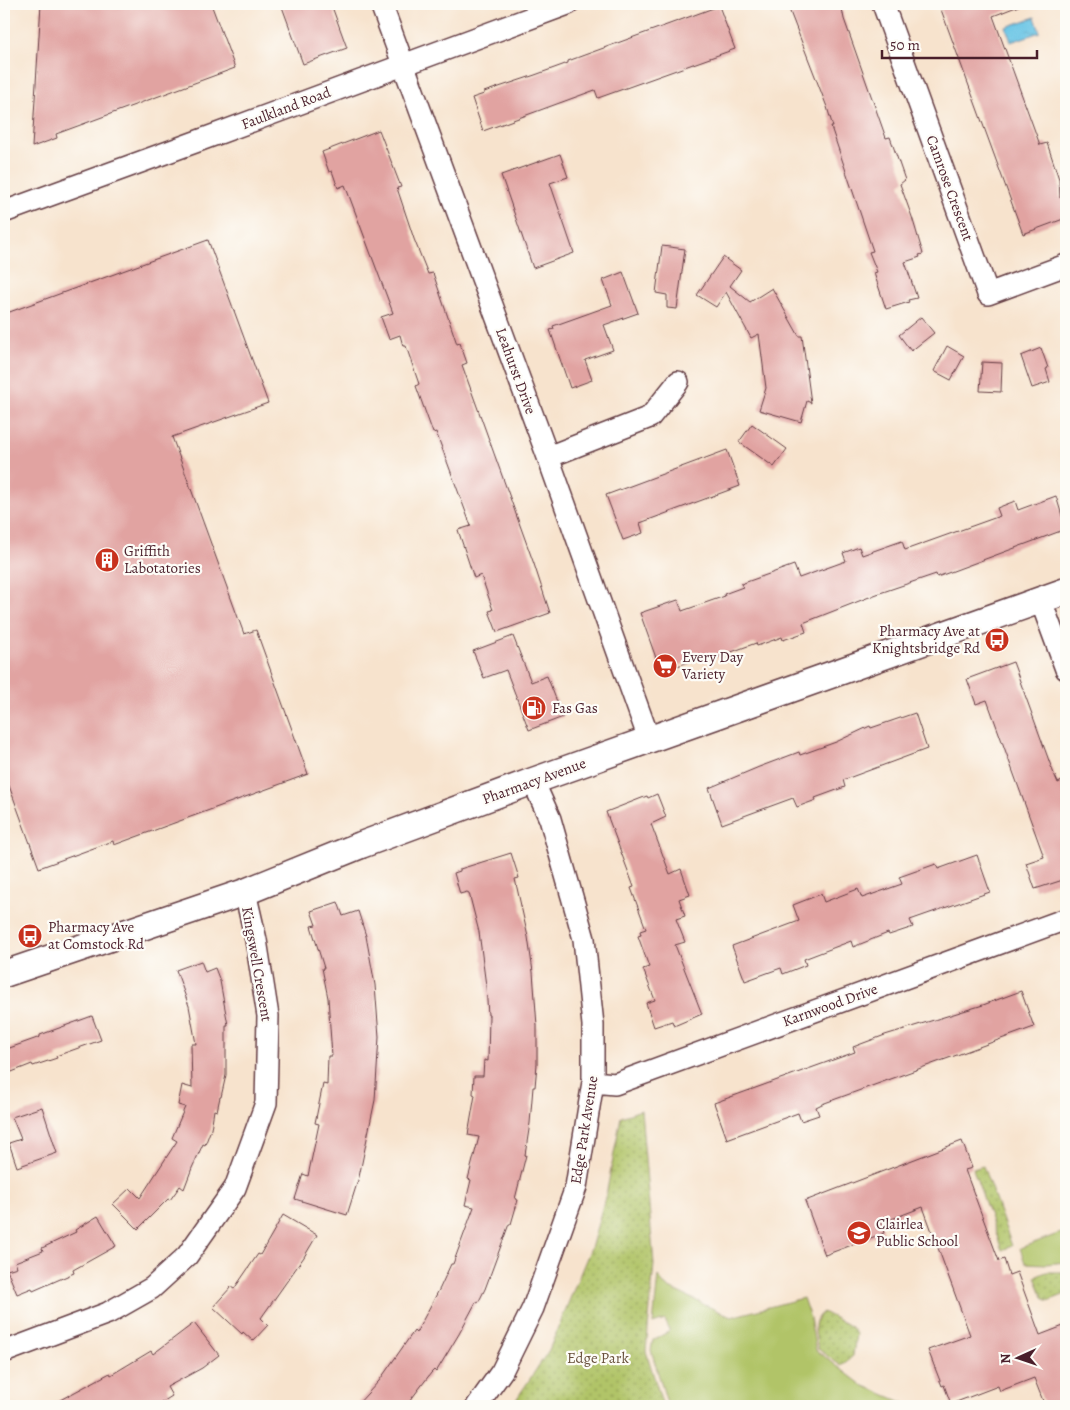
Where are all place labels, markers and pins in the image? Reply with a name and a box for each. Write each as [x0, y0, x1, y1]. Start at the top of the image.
place label: Griffith Labotatories [124, 541, 201, 578]
building icon: Griffith Labotatories [94, 547, 120, 573]
place label: Pharmacy Ave at Knightsbridge Rd [872, 621, 981, 658]
bus stop icon: Pharmacy Ave at Knightsbridge Rd [984, 627, 1010, 653]
place label: Every Day Variety [681, 647, 743, 684]
supermarket icon: Every Day Variety [652, 653, 678, 679]
fuel station icon: Fas Gas [521, 695, 547, 721]
place label: Fas Gas [552, 698, 598, 718]
place label: Pharmacy Ave at Comstock Rd [48, 917, 145, 954]
bus stop icon: Pharmacy Ave at Comstock Rd [17, 923, 43, 949]
place label: Clairlea Public School [876, 1214, 958, 1251]
school or university icon: Clairlea Public School [846, 1220, 872, 1246]

